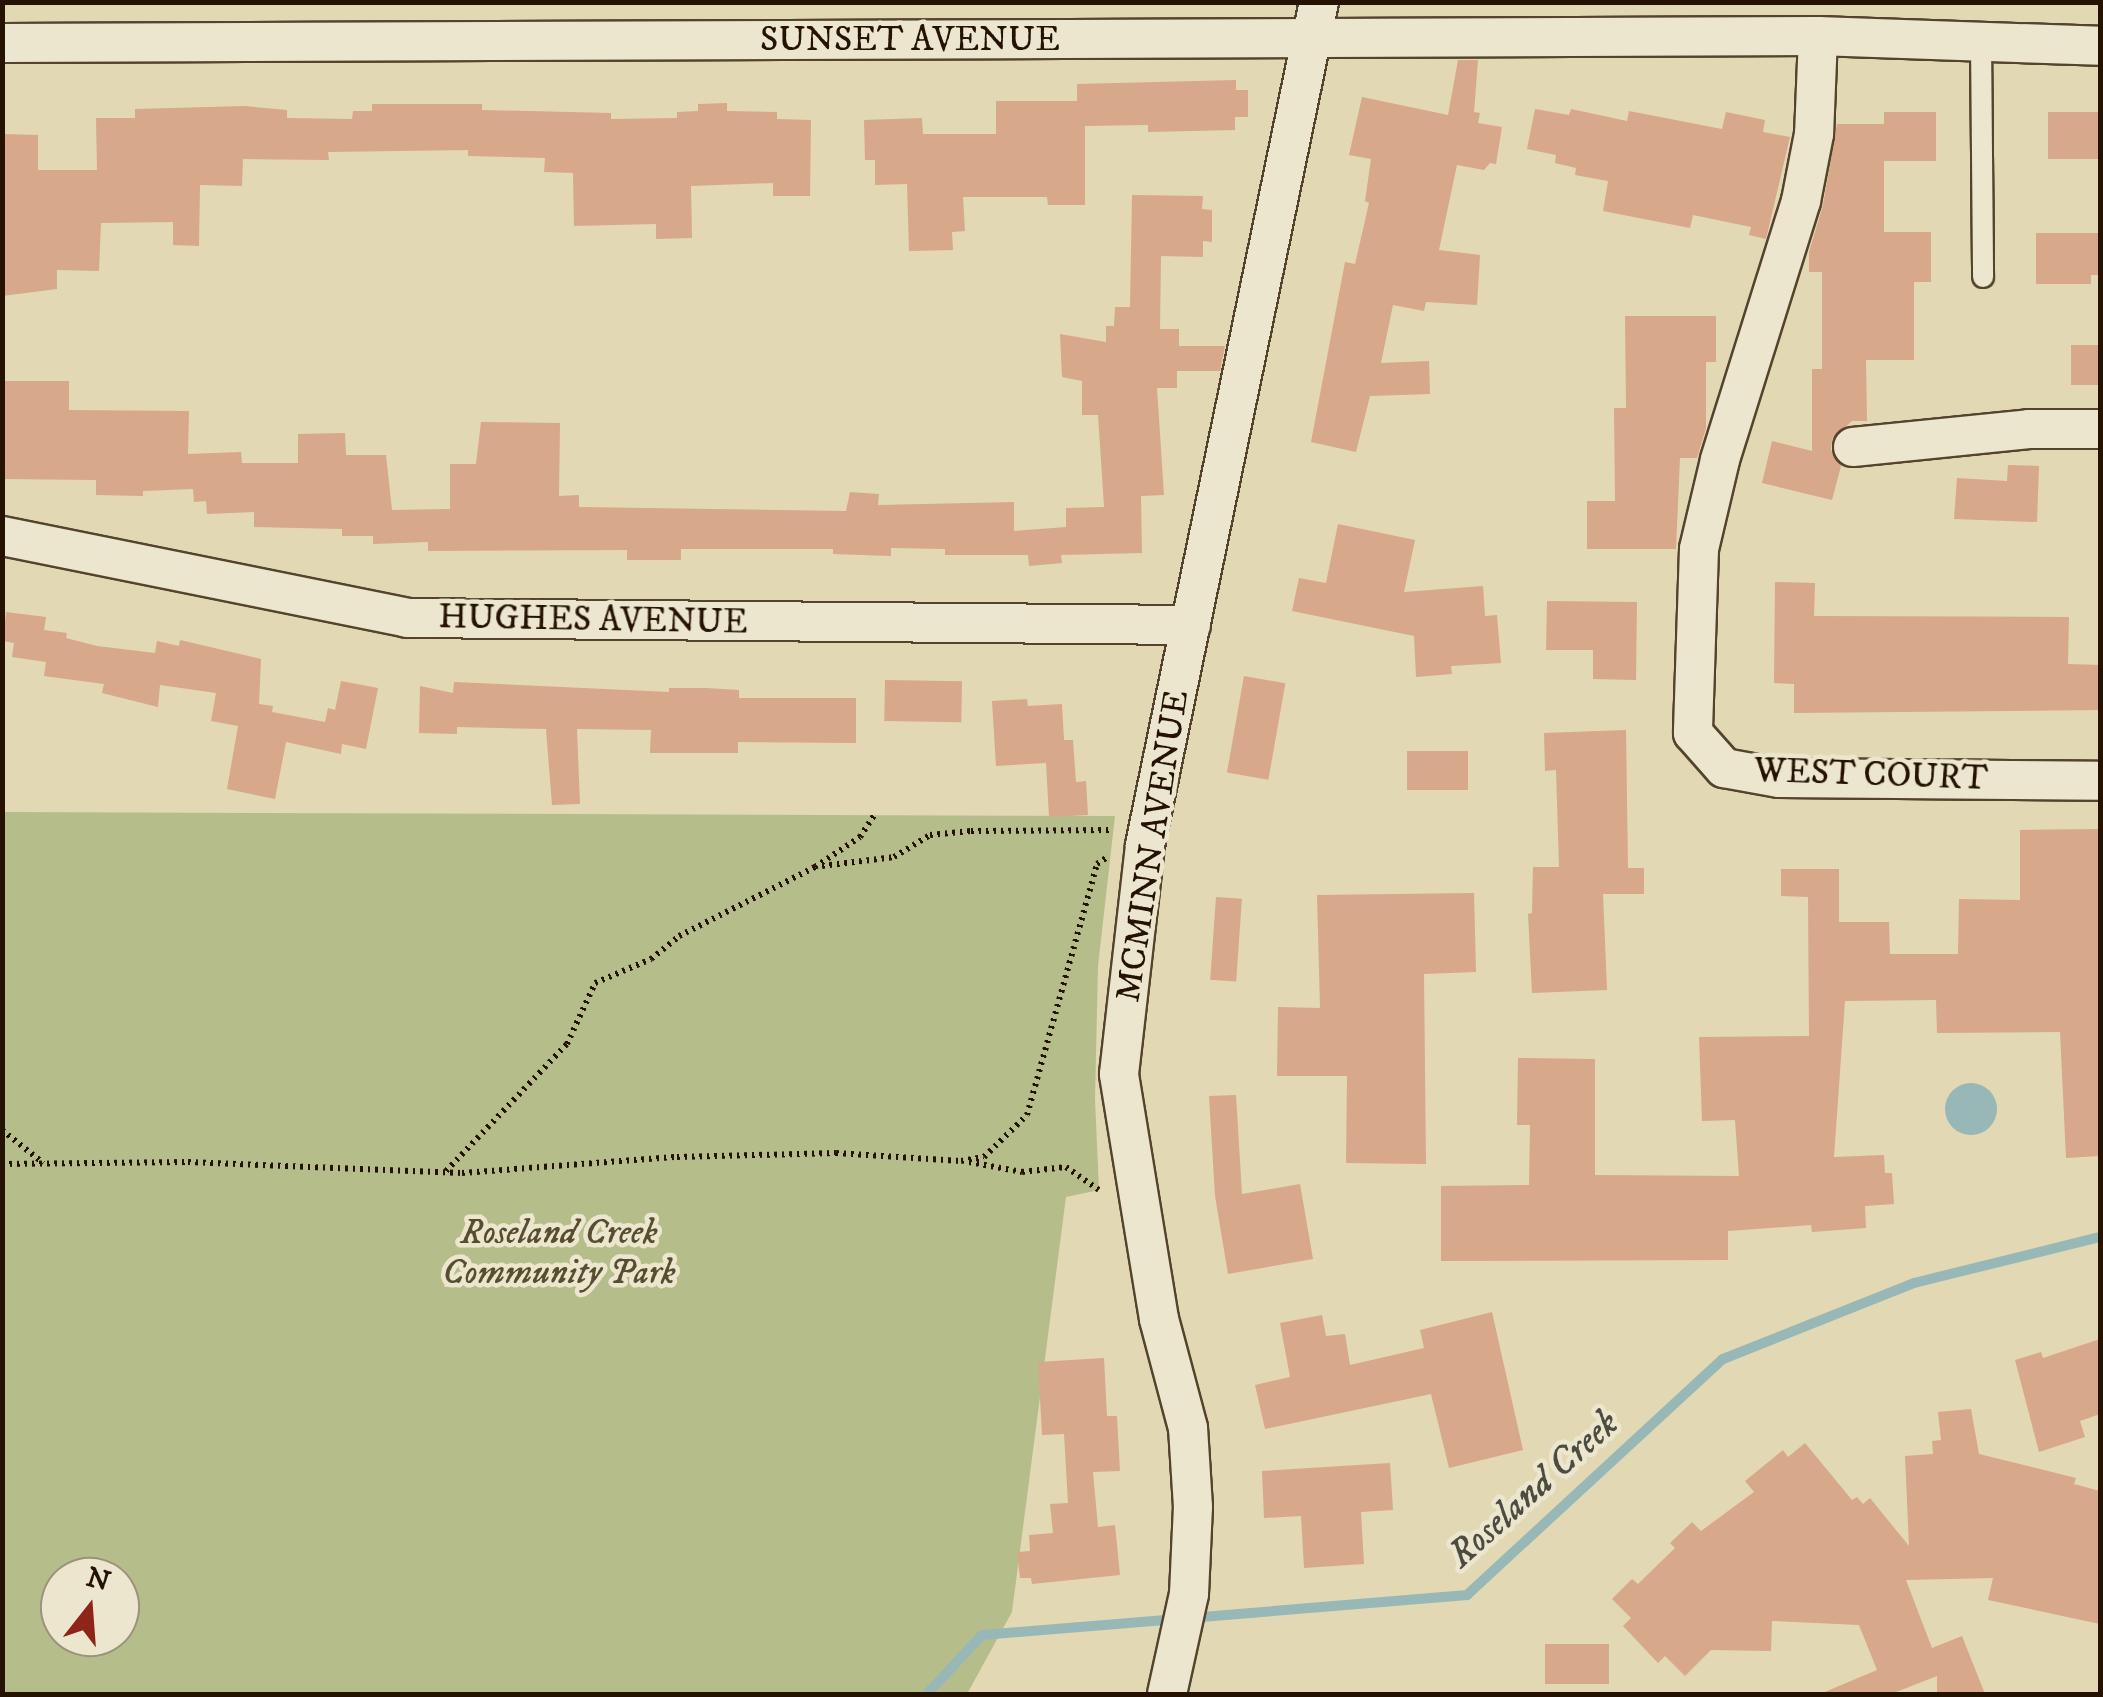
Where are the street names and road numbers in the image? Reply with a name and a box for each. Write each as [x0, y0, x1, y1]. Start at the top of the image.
street label: SUNSET AVENUE [760, 19, 1060, 61]
street label: HUGHES AVENUE [438, 596, 748, 644]
street label: MCMINN AVENUE [1108, 687, 1198, 1005]
street label: WEST COURT [1753, 750, 1989, 800]

